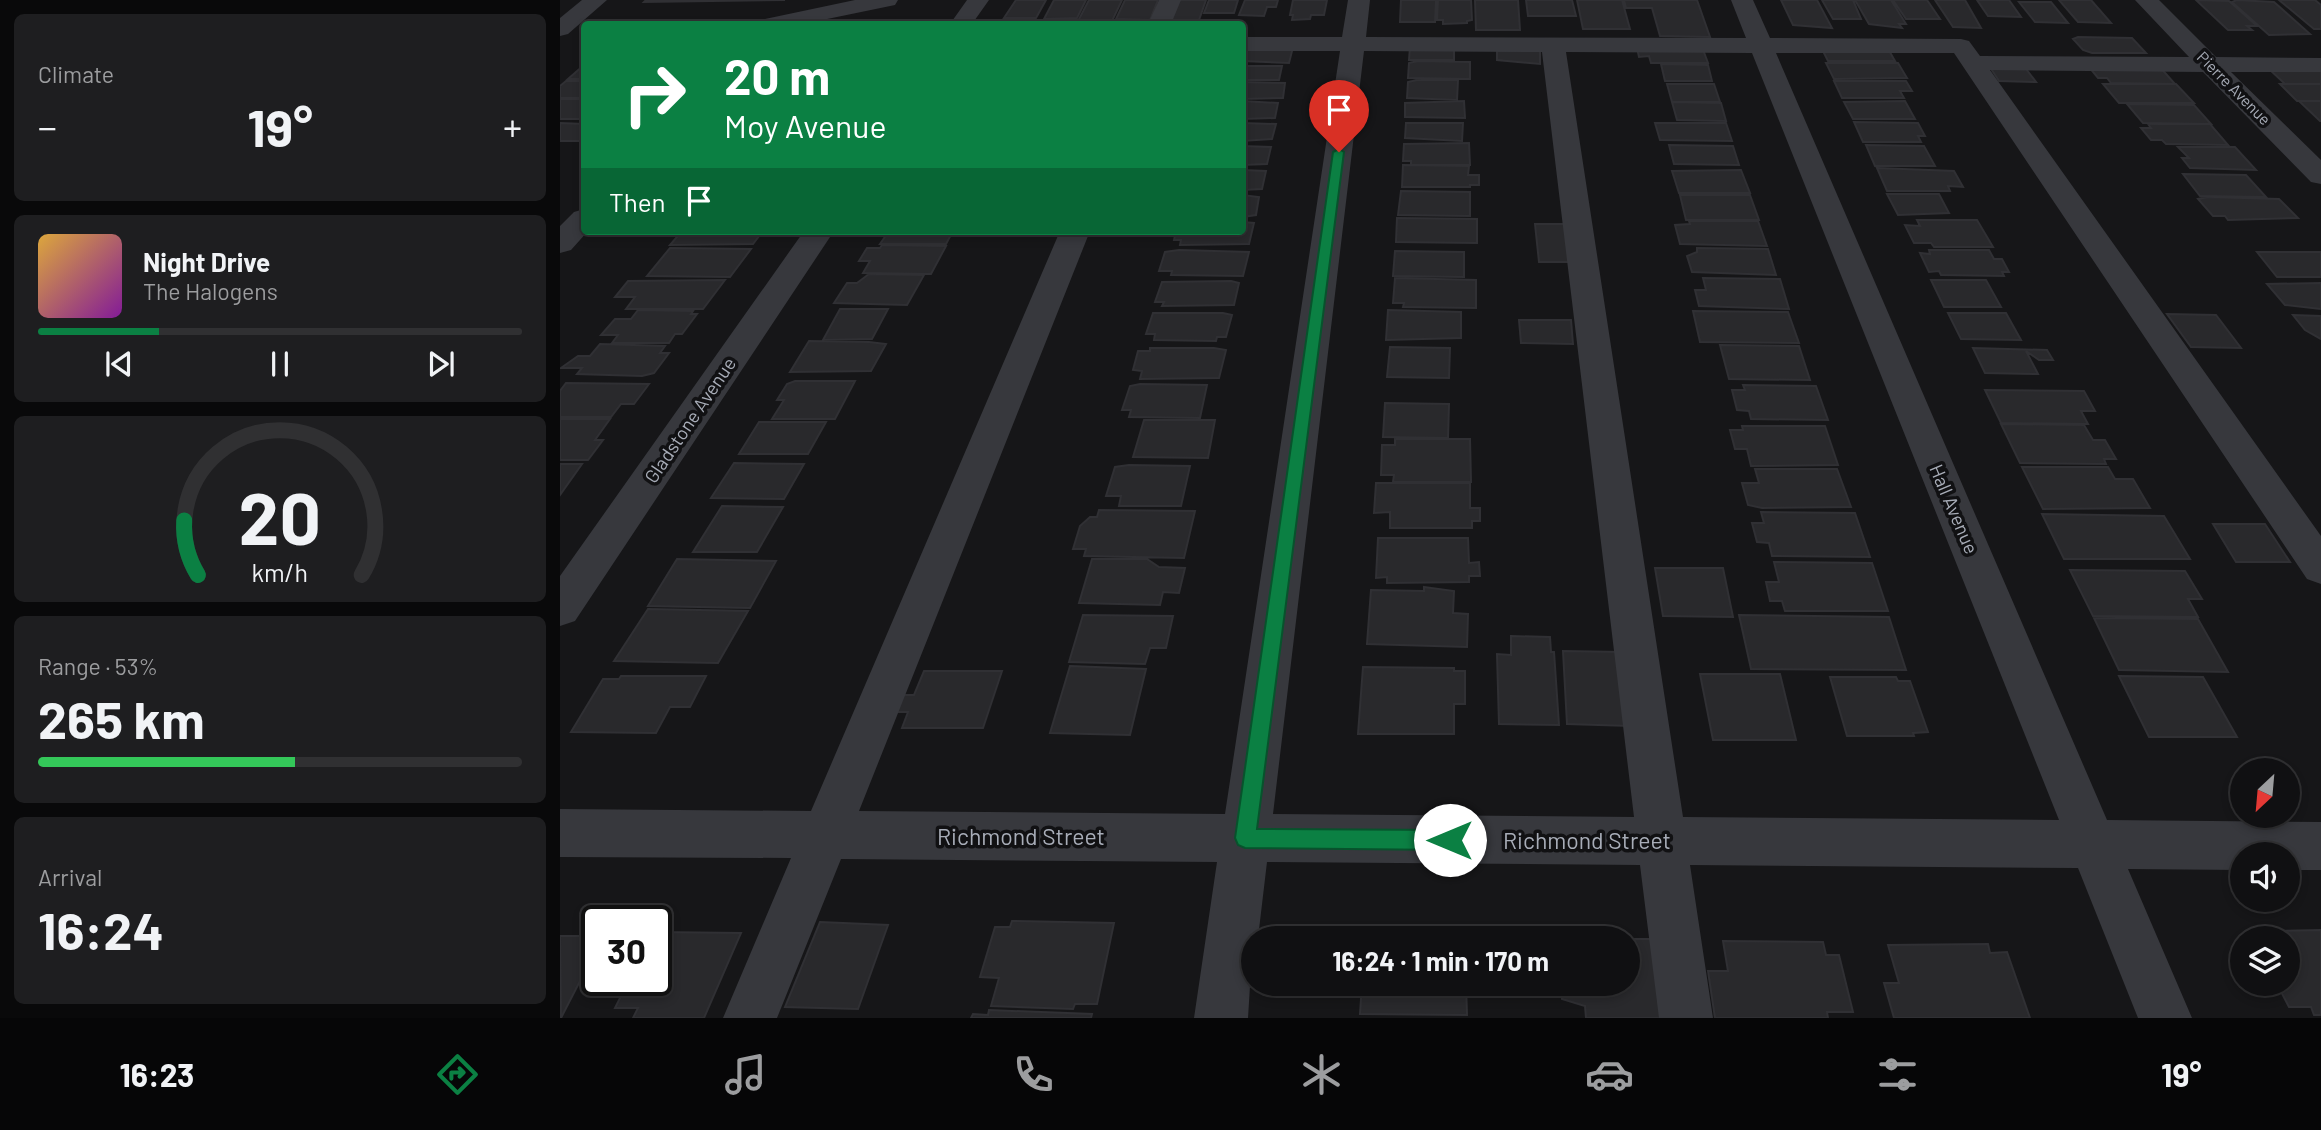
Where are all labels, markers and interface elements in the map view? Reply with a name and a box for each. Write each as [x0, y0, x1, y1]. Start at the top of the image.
text: 20 m [724, 46, 830, 105]
street label: Pierre Avenue [2194, 47, 2275, 128]
icon: right [609, 49, 700, 140]
text: Climate [38, 60, 114, 88]
pin [1309, 80, 1369, 152]
icon: arrive [1320, 91, 1358, 129]
text: 19° [247, 95, 313, 157]
text: − [38, 103, 57, 149]
text: + [503, 103, 522, 149]
text: Moy Avenue [724, 106, 887, 144]
icon: arrive [680, 182, 718, 220]
text: Then [609, 186, 666, 217]
text: Night Drive [143, 246, 270, 277]
text: The Halogens [143, 277, 278, 305]
icon: previous [100, 345, 138, 383]
icon: pause [261, 345, 299, 383]
icon: next [422, 345, 460, 383]
street label: Gladstone Avenue [639, 353, 740, 487]
street label: Hall Avenue [1925, 461, 1984, 557]
text: 20 [239, 472, 321, 560]
text: km/h [252, 557, 308, 587]
text: Range · 53% [38, 652, 158, 680]
text: 265 km [38, 687, 205, 749]
north arrow [2230, 758, 2300, 828]
map controls [2230, 758, 2300, 996]
position arrow [1413, 803, 1487, 877]
street label: Richmond Street [937, 822, 1105, 850]
street label: Richmond Street [1503, 826, 1671, 854]
button: sound [2230, 842, 2300, 912]
text: Arrival [38, 863, 102, 891]
text: 16:24 [38, 898, 164, 960]
speed limit sign: 30 [581, 905, 672, 996]
button: layers [2230, 926, 2300, 996]
text: 16:24 · 1 min · 170 m [1332, 945, 1549, 976]
icon: directions [433, 1050, 482, 1099]
icon: music [721, 1050, 770, 1099]
icon: phone [1009, 1050, 1058, 1099]
icon: climate [1297, 1050, 1346, 1099]
icon: car [1585, 1050, 1634, 1099]
icon: filters [1873, 1050, 1922, 1099]
text: 16:23 [119, 1055, 194, 1093]
text: 19° [2161, 1055, 2201, 1093]

